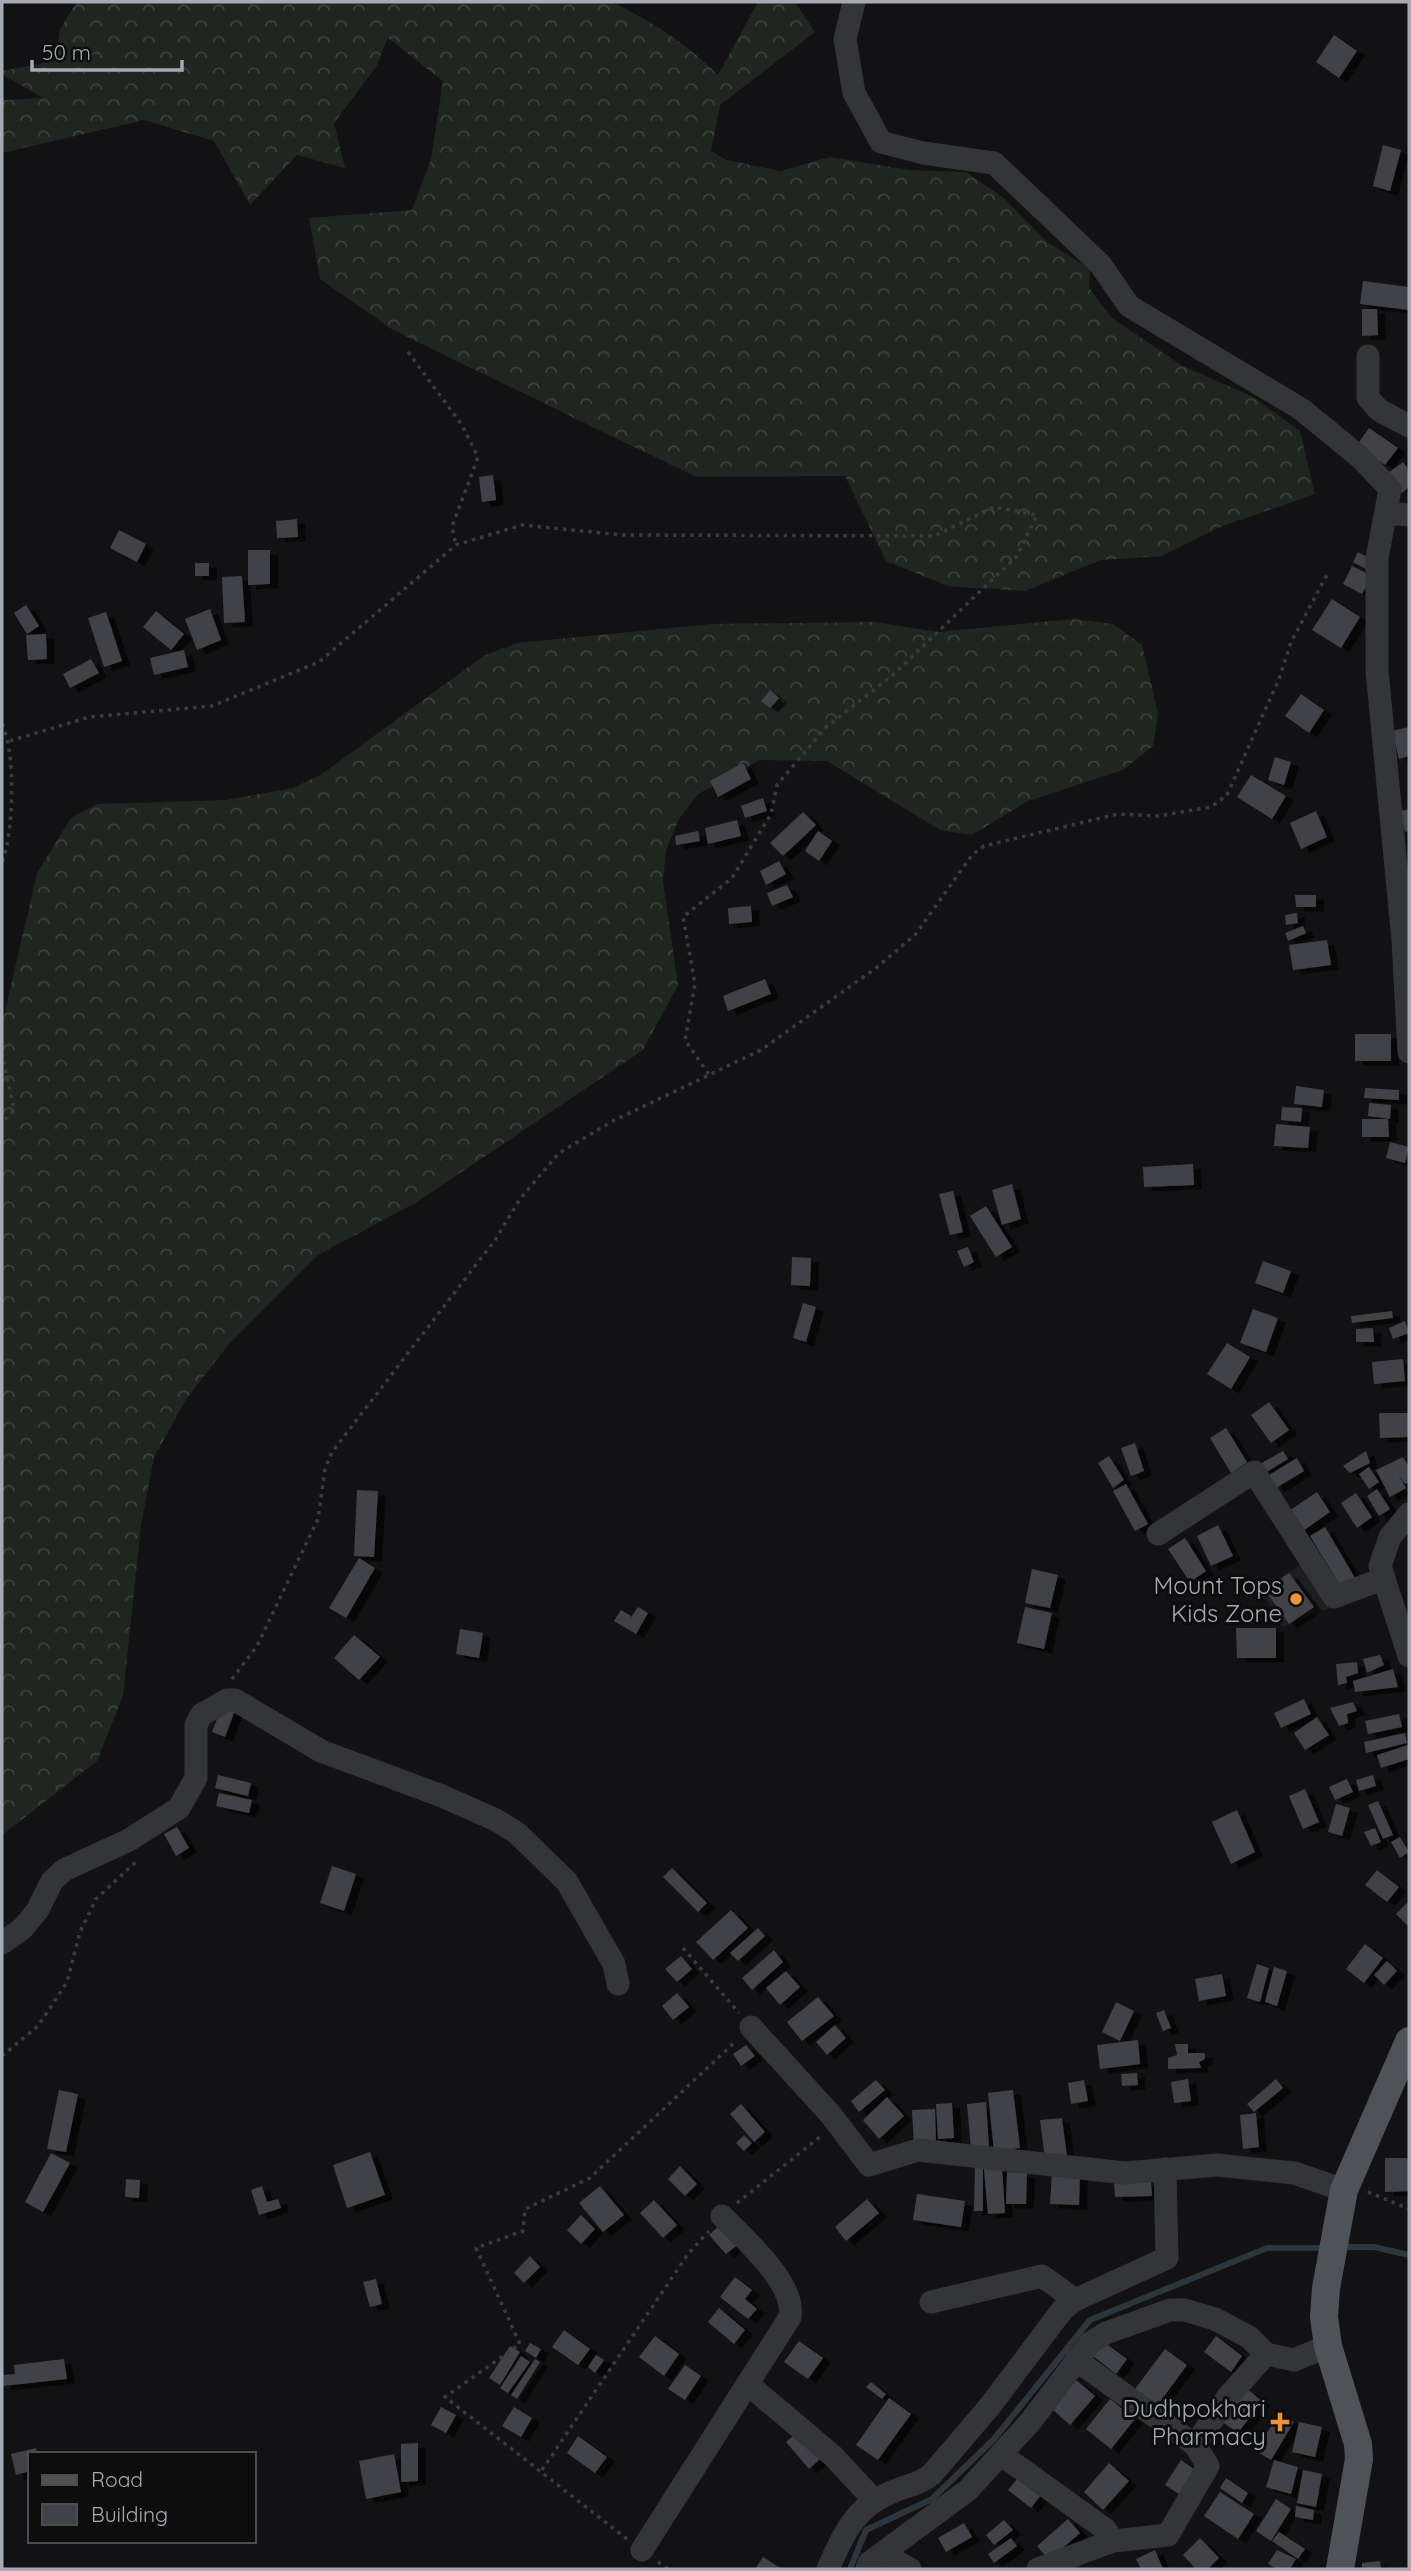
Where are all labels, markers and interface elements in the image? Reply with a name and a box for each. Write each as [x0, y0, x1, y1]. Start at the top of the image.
scale bar [32, 28, 182, 72]
text: 50 m [42, 39, 91, 65]
place label: Mount Tops Kids Zone [1154, 1570, 1282, 1628]
marker: Mount Tops Kids Zone [1288, 1591, 1304, 1607]
place label: Dudhpokhari Pharmacy [1123, 2393, 1266, 2451]
marker: Dudhpokhari Pharmacy [1272, 2414, 1288, 2430]
legend [28, 2452, 256, 2543]
text: Road [91, 2466, 143, 2492]
text: Building [91, 2501, 168, 2527]

